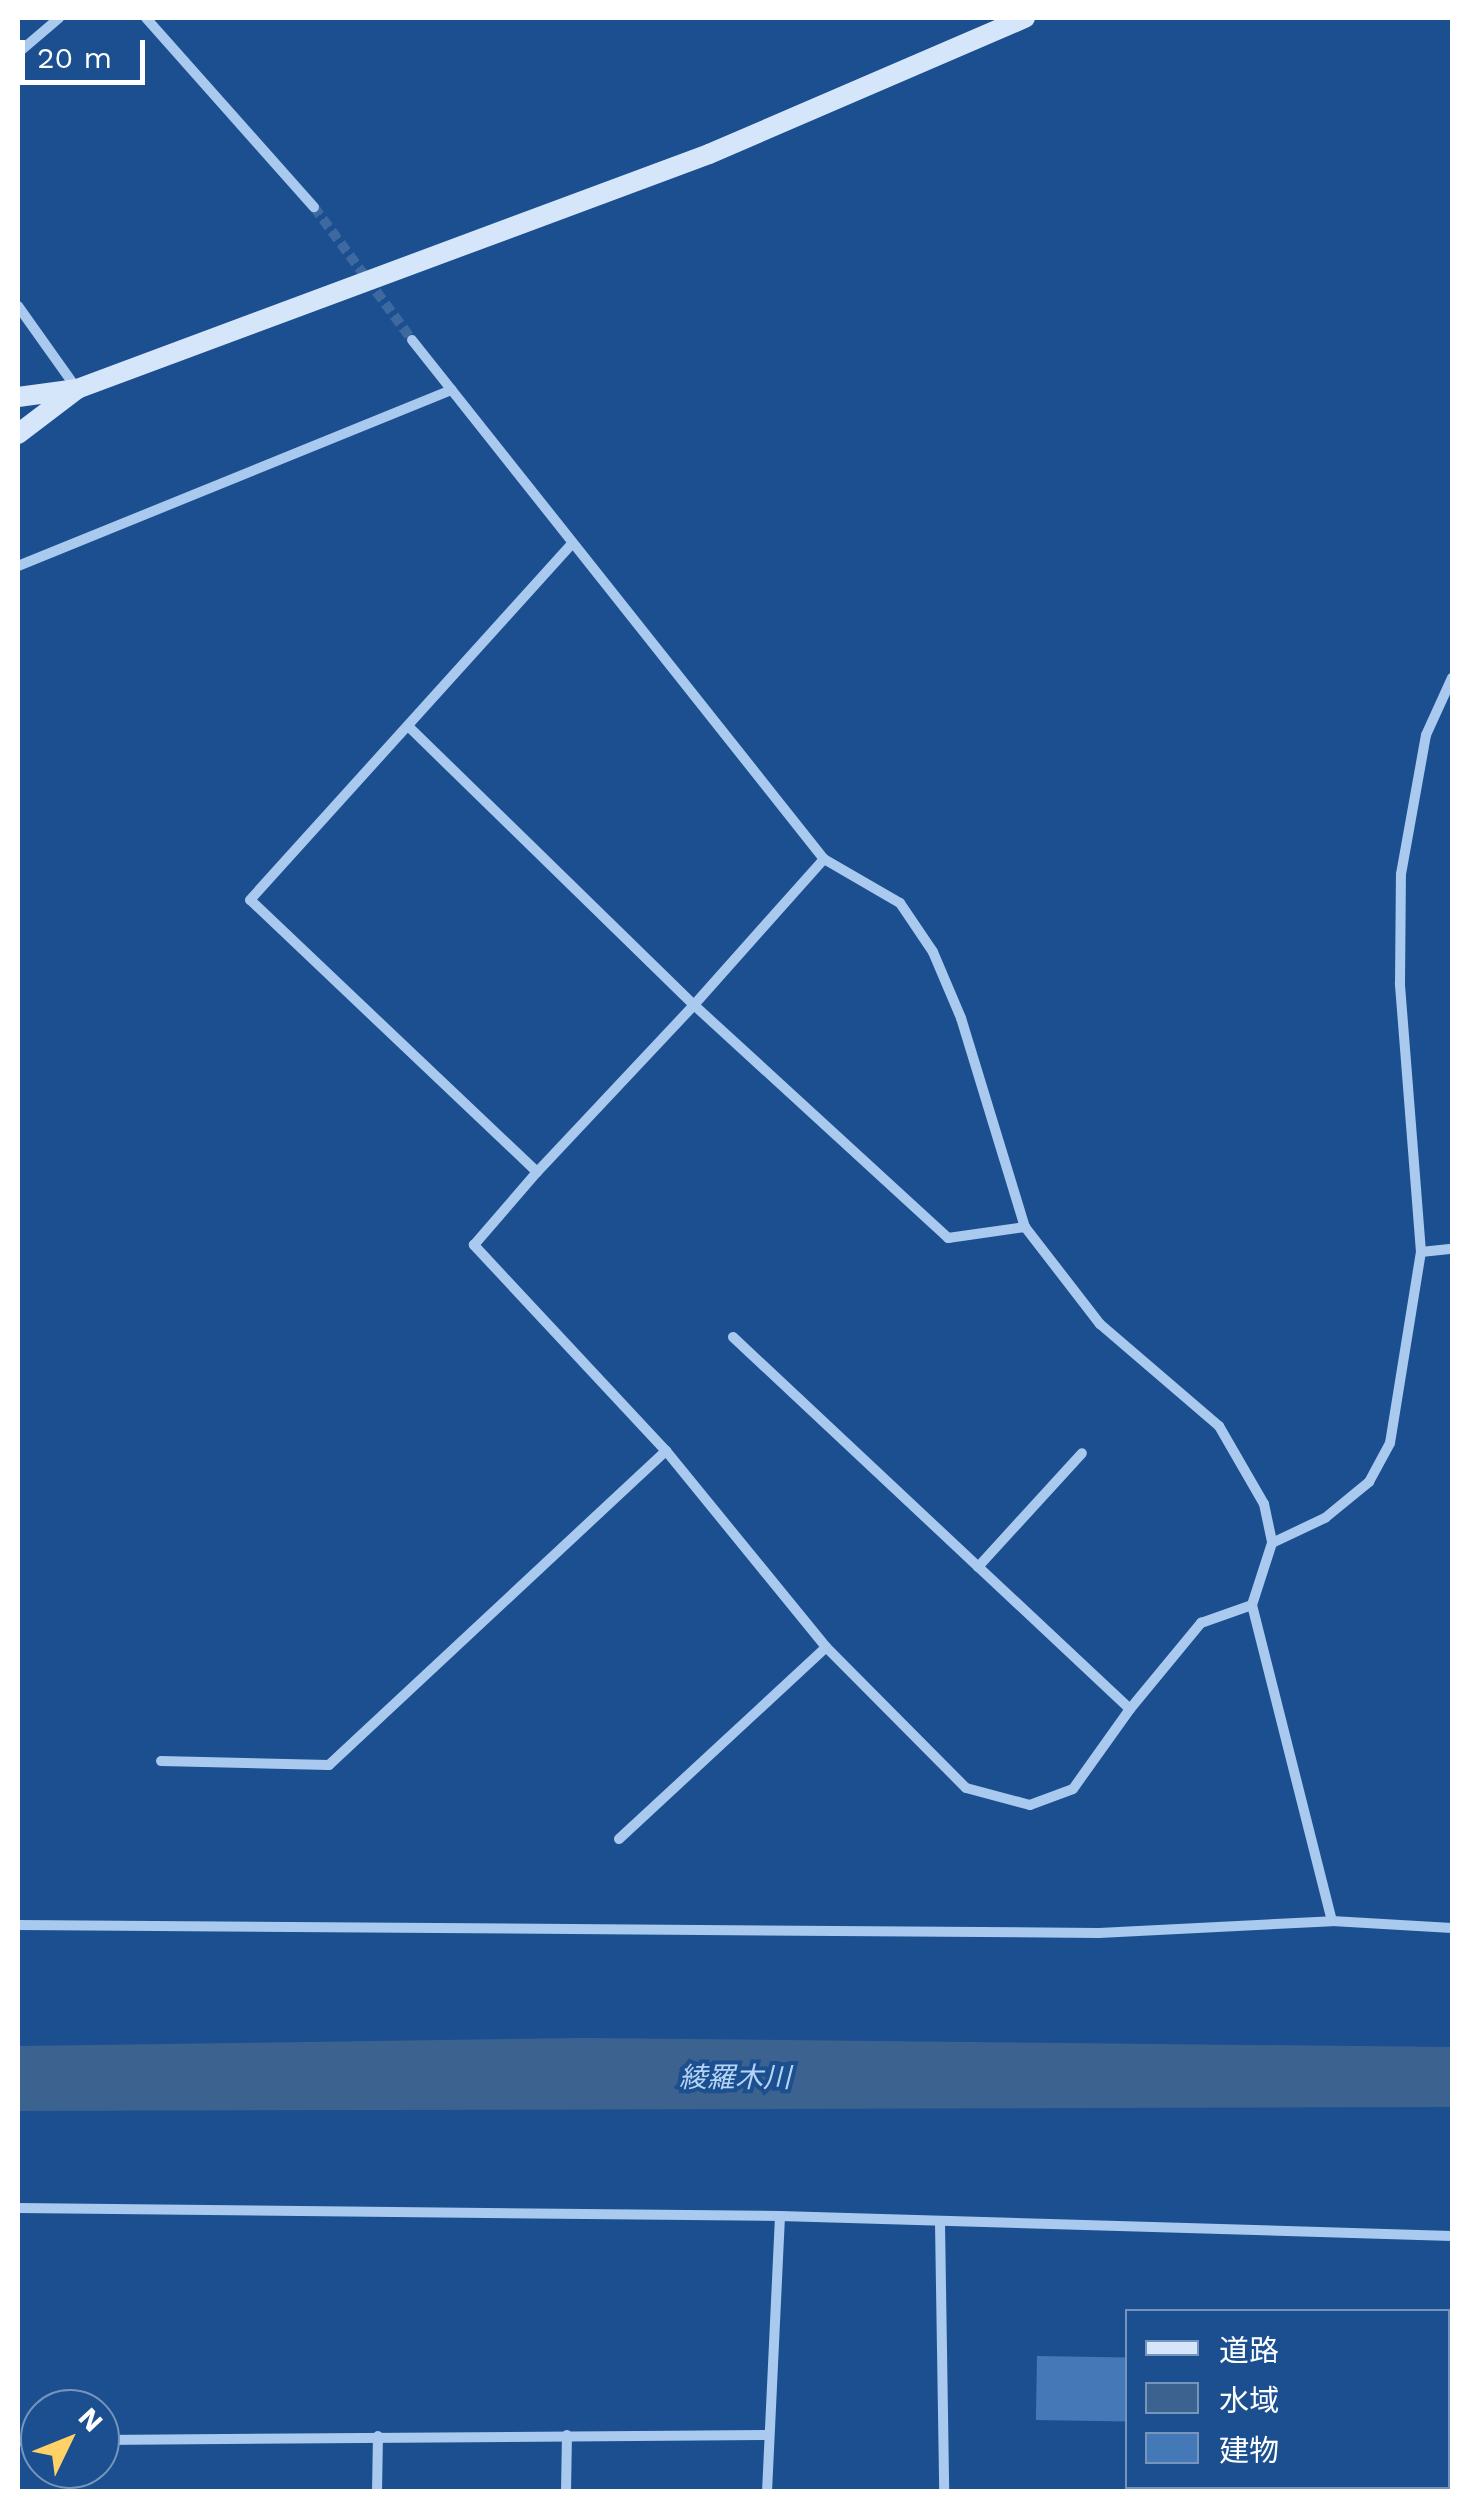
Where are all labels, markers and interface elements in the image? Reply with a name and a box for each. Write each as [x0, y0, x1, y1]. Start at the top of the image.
scale bar [25, 20, 150, 82]
text: 20 m [37, 40, 112, 75]
water label: 綾羅木川 [679, 2061, 791, 2095]
legend [1125, 2309, 1450, 2489]
text: 道路 [1219, 2333, 1279, 2368]
text: 水域 [1219, 2383, 1279, 2418]
north arrow [20, 2389, 120, 2489]
text: N [72, 2401, 110, 2438]
text: 建物 [1219, 2433, 1279, 2468]

